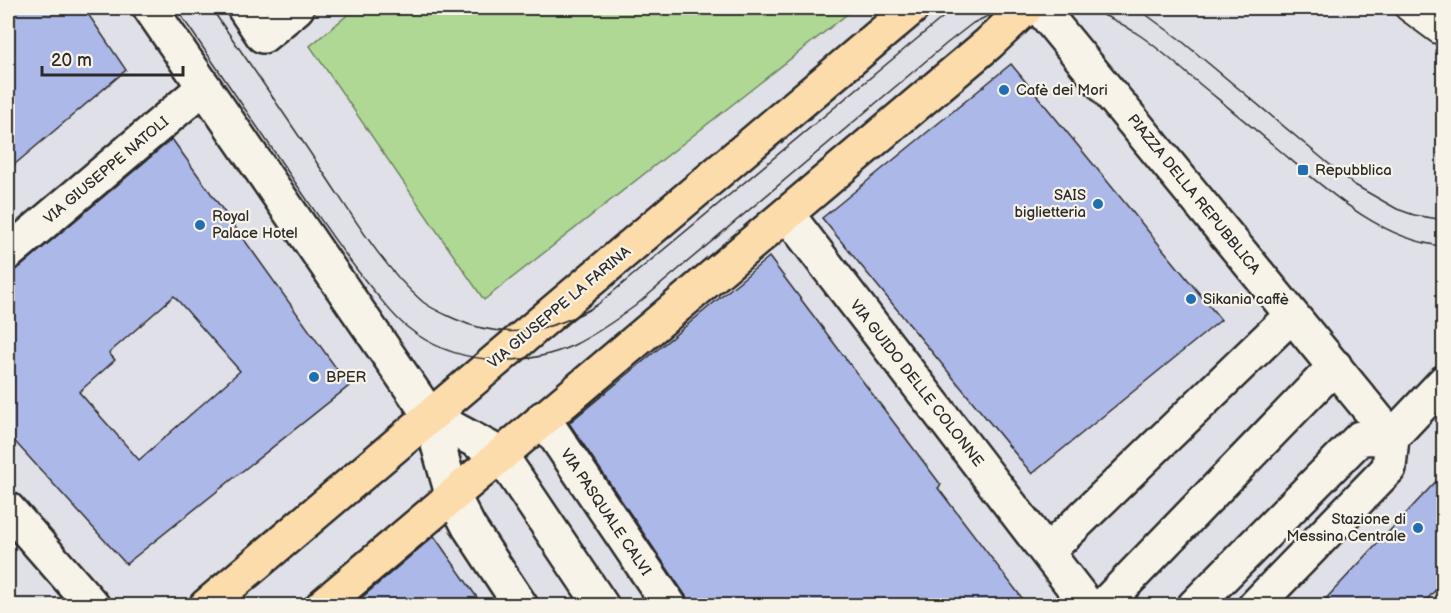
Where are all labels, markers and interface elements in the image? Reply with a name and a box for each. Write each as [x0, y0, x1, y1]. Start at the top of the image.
scale bar [42, 39, 183, 77]
text: 20 m [51, 50, 92, 71]
place label: Cafè dei Mori [1016, 81, 1108, 100]
marker: Cafè dei Mori [997, 83, 1011, 97]
street label: PIAZZA DELLA REPUBBLICA [1123, 110, 1265, 279]
street label: VIA GIUSEPPE NATOLI [40, 112, 173, 228]
place label: Repubblica [1315, 161, 1392, 180]
marker: Repubblica [1296, 163, 1310, 177]
place label: SAIS biglietteria [1015, 186, 1086, 222]
marker: SAIS biglietteria [1091, 197, 1105, 211]
place label: Royal Palace Hotel [212, 207, 298, 243]
marker: Royal Palace Hotel [193, 218, 207, 232]
street label: VIA GIUSEPPE LA FARINA [484, 241, 635, 373]
place label: Sikania caffè [1203, 290, 1289, 309]
marker: Sikania caffè [1184, 292, 1198, 306]
street label: VIA GUIDO DELLE COLONNE [846, 296, 988, 471]
place label: BPER [326, 368, 367, 387]
marker: BPER [307, 370, 321, 384]
street label: VIA PASQUALE CALVI [556, 445, 655, 580]
place label: Stazione di Messina Centrale [1286, 510, 1406, 546]
marker: Stazione di Messina Centrale [1411, 521, 1425, 535]

